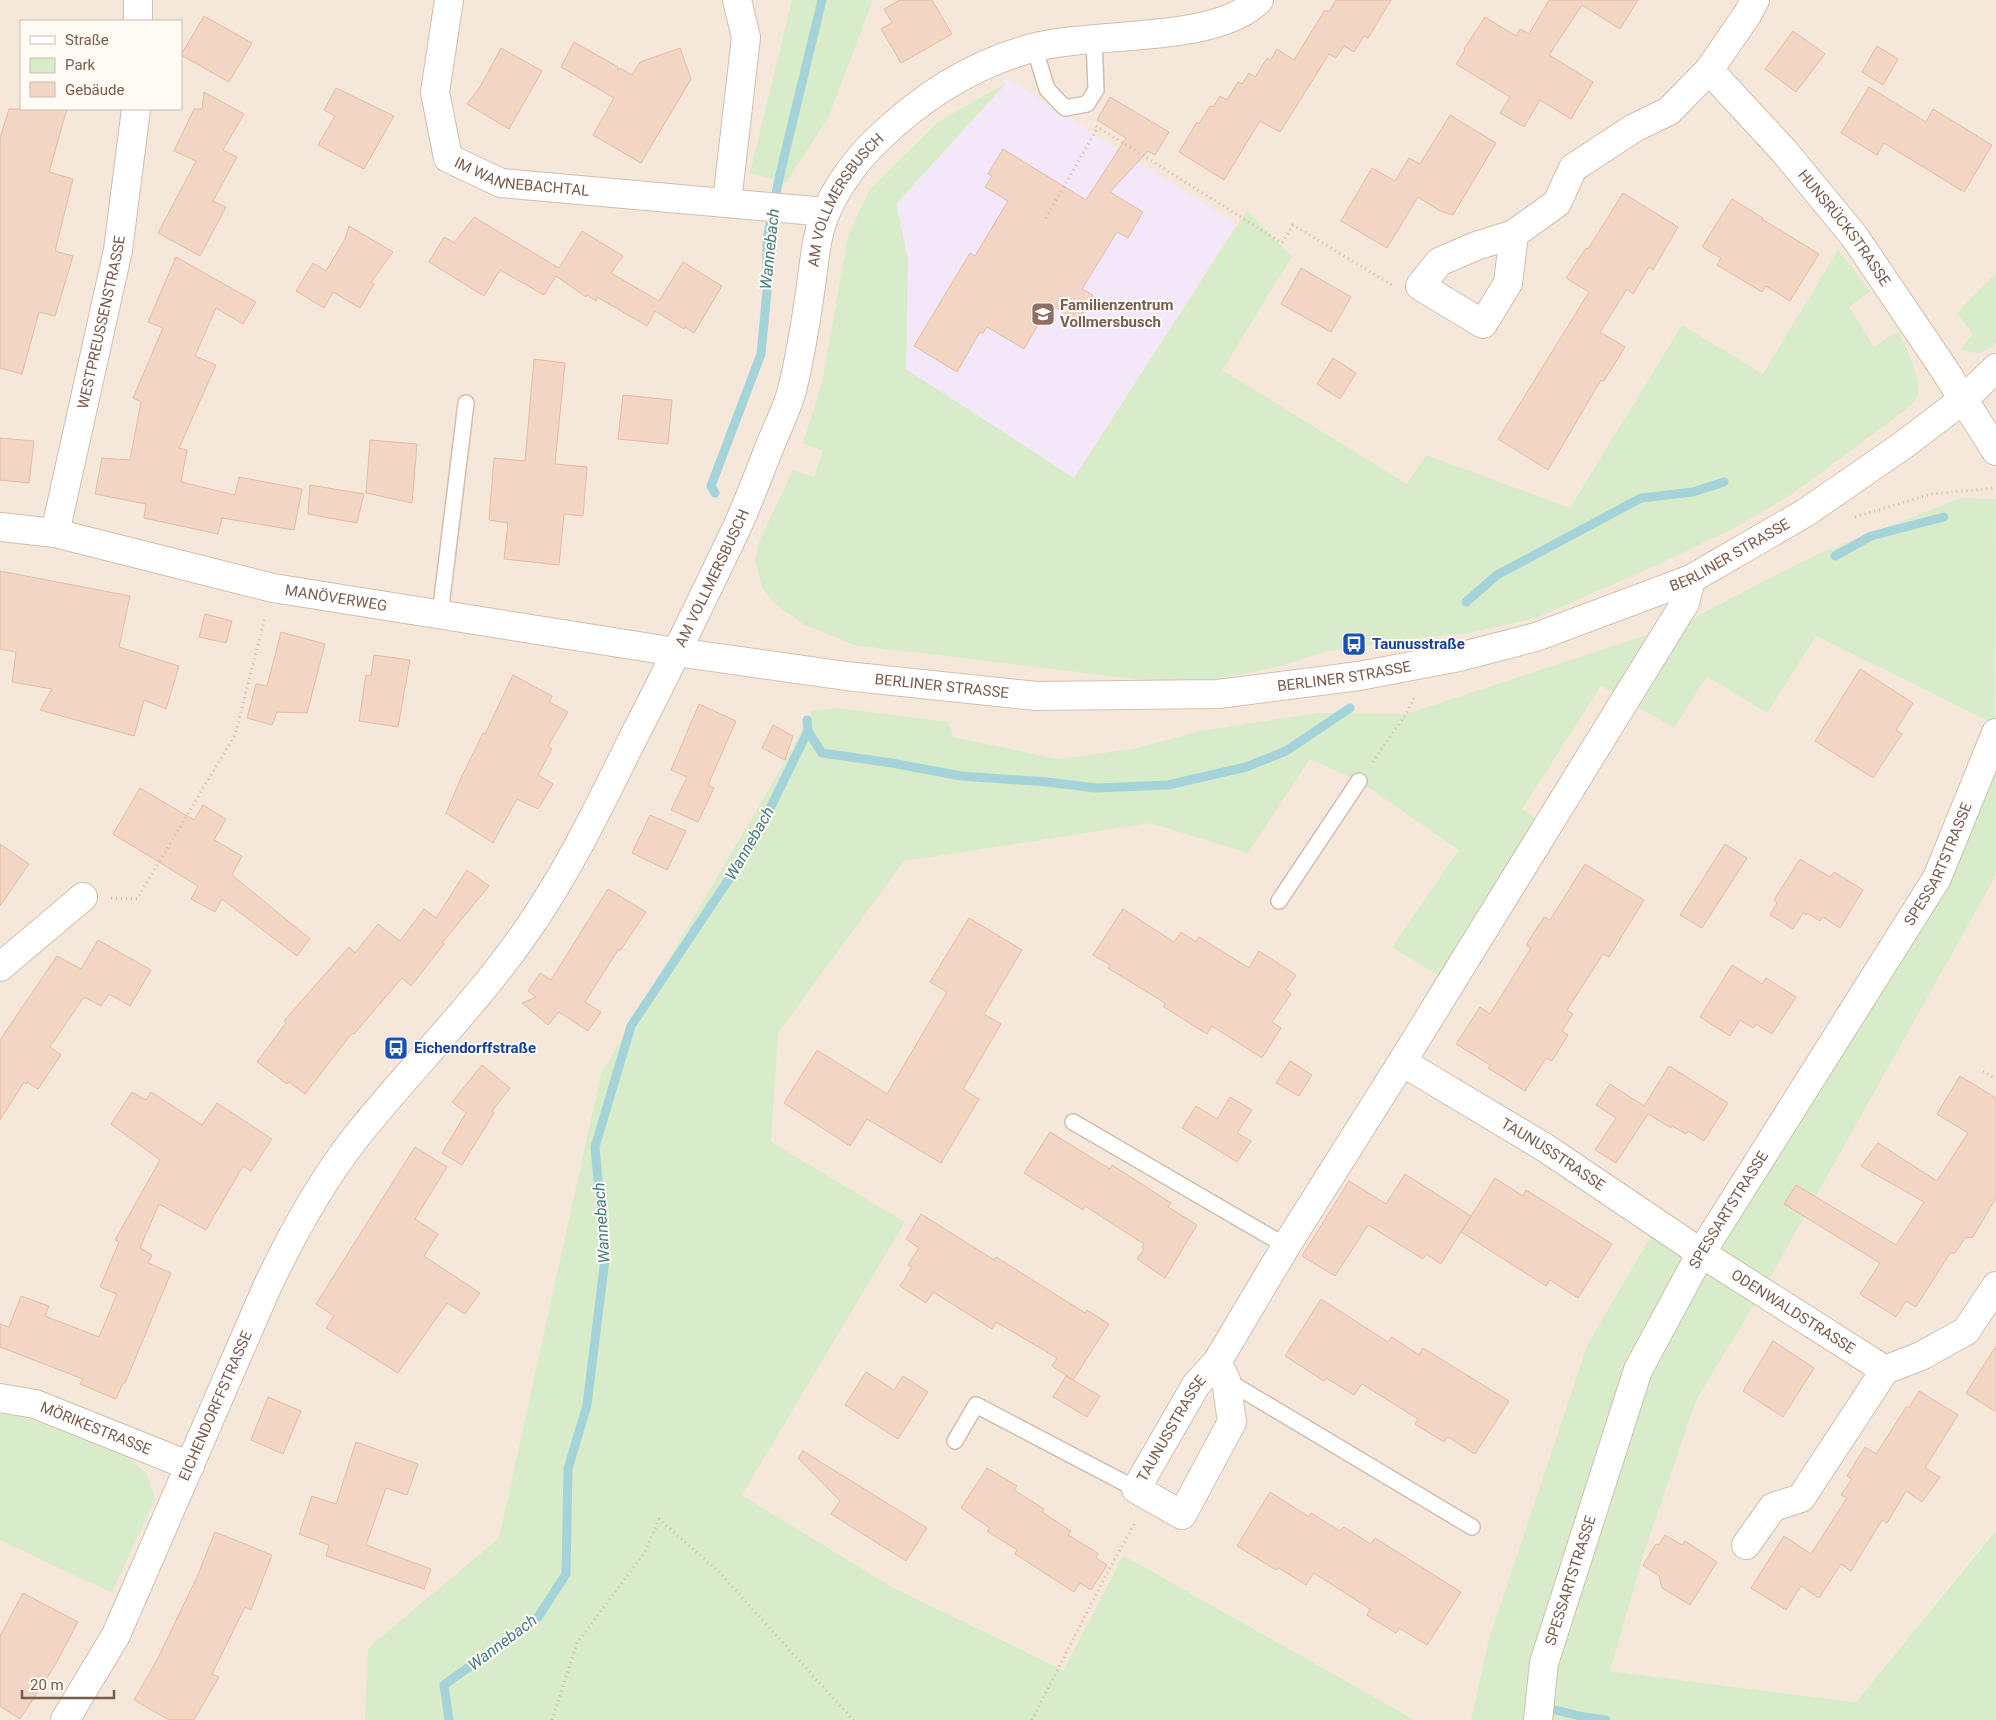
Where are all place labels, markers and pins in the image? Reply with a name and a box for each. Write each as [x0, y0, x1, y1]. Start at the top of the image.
place label: Familienzentrum Vollmersbusch [1060, 296, 1173, 331]
school or university icon: Familienzentrum Vollmersbusch [1030, 301, 1056, 327]
bus stop icon: Taunusstraße [1341, 631, 1367, 657]
place label: Taunusstraße [1372, 635, 1465, 653]
bus stop icon: Eichendorffstraße [383, 1035, 409, 1061]
place label: Eichendorffstraße [414, 1039, 536, 1057]

